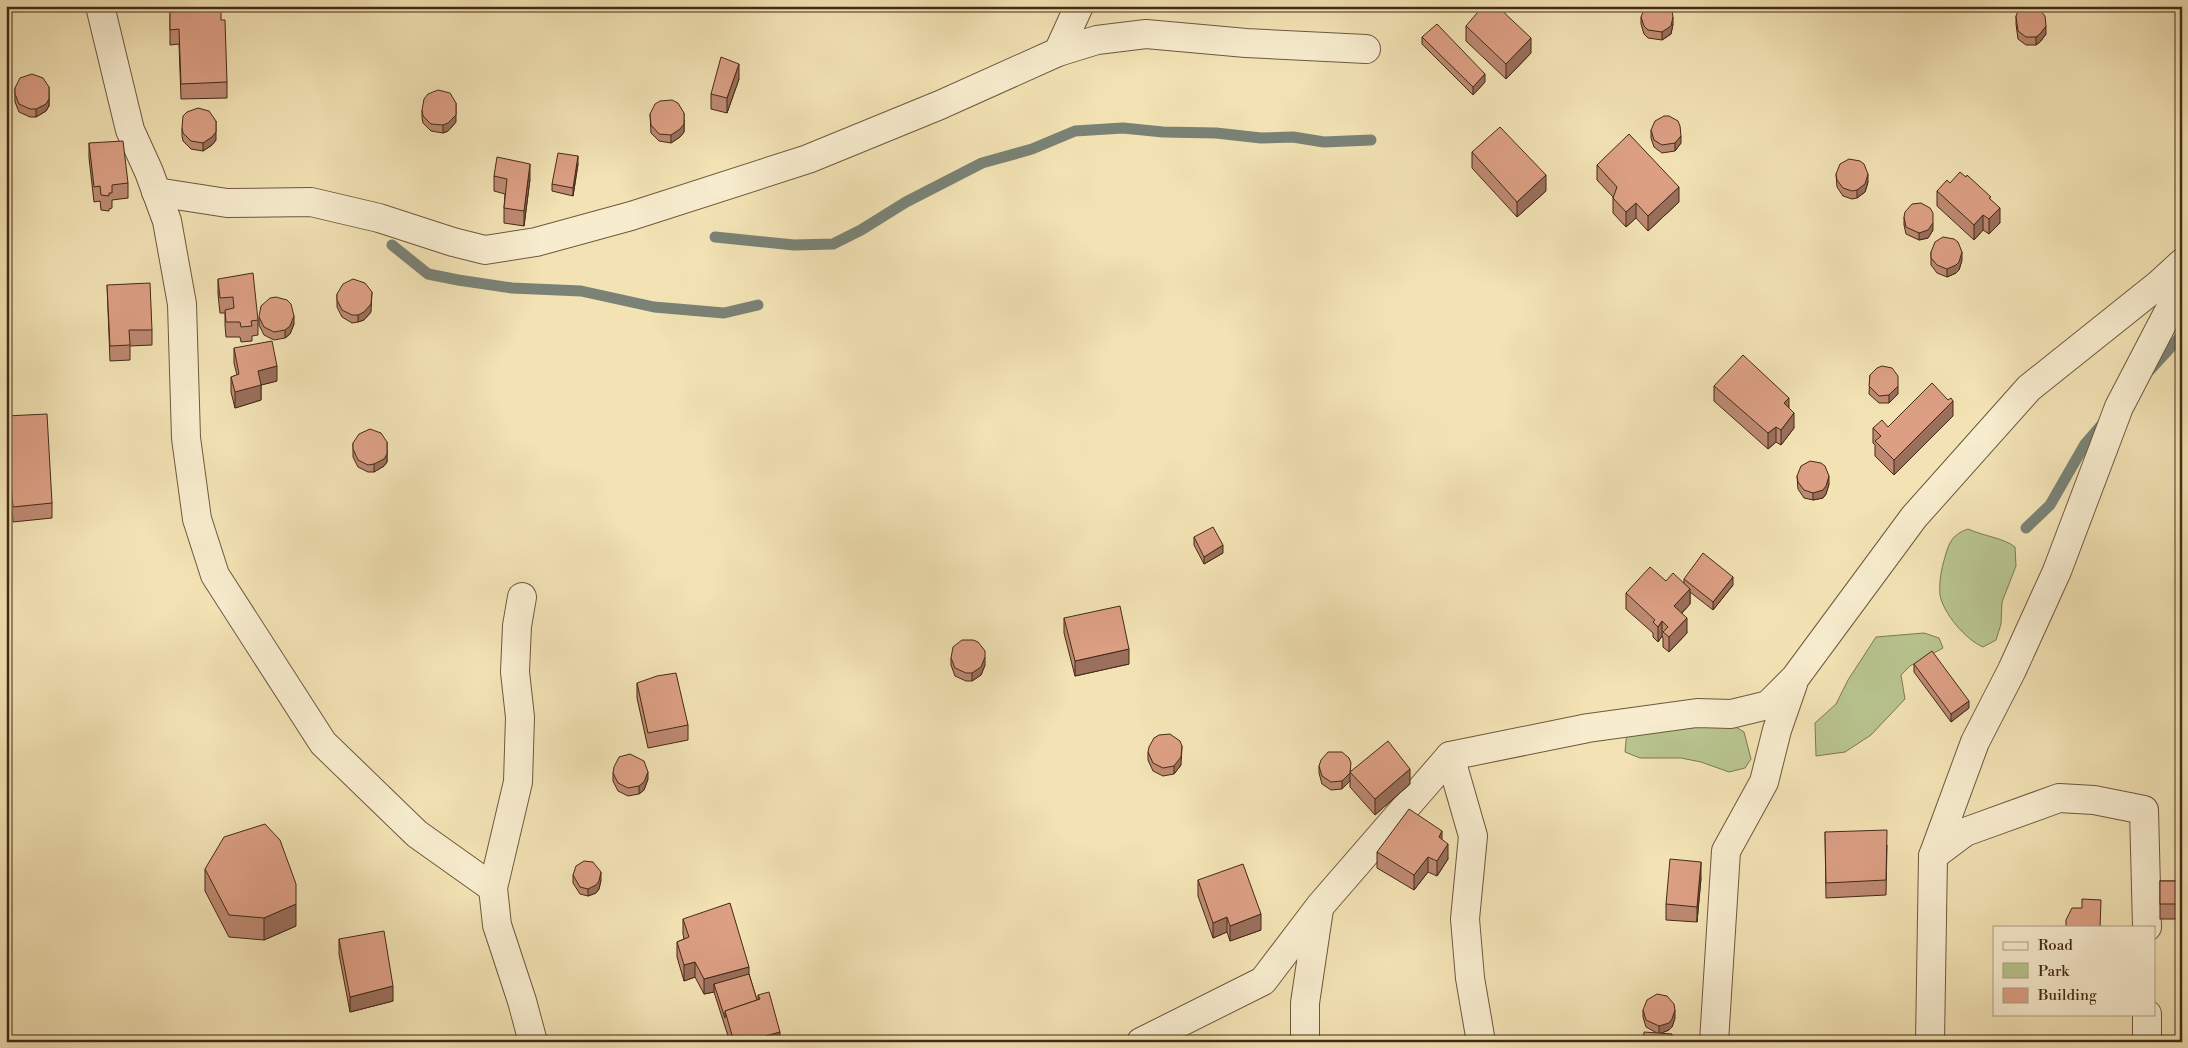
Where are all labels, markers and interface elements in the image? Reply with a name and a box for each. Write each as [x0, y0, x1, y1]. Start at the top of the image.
legend [1993, 926, 2156, 1016]
text: Road [2038, 936, 2073, 955]
text: Park [2038, 962, 2070, 981]
text: Building [2037, 986, 2097, 1005]

